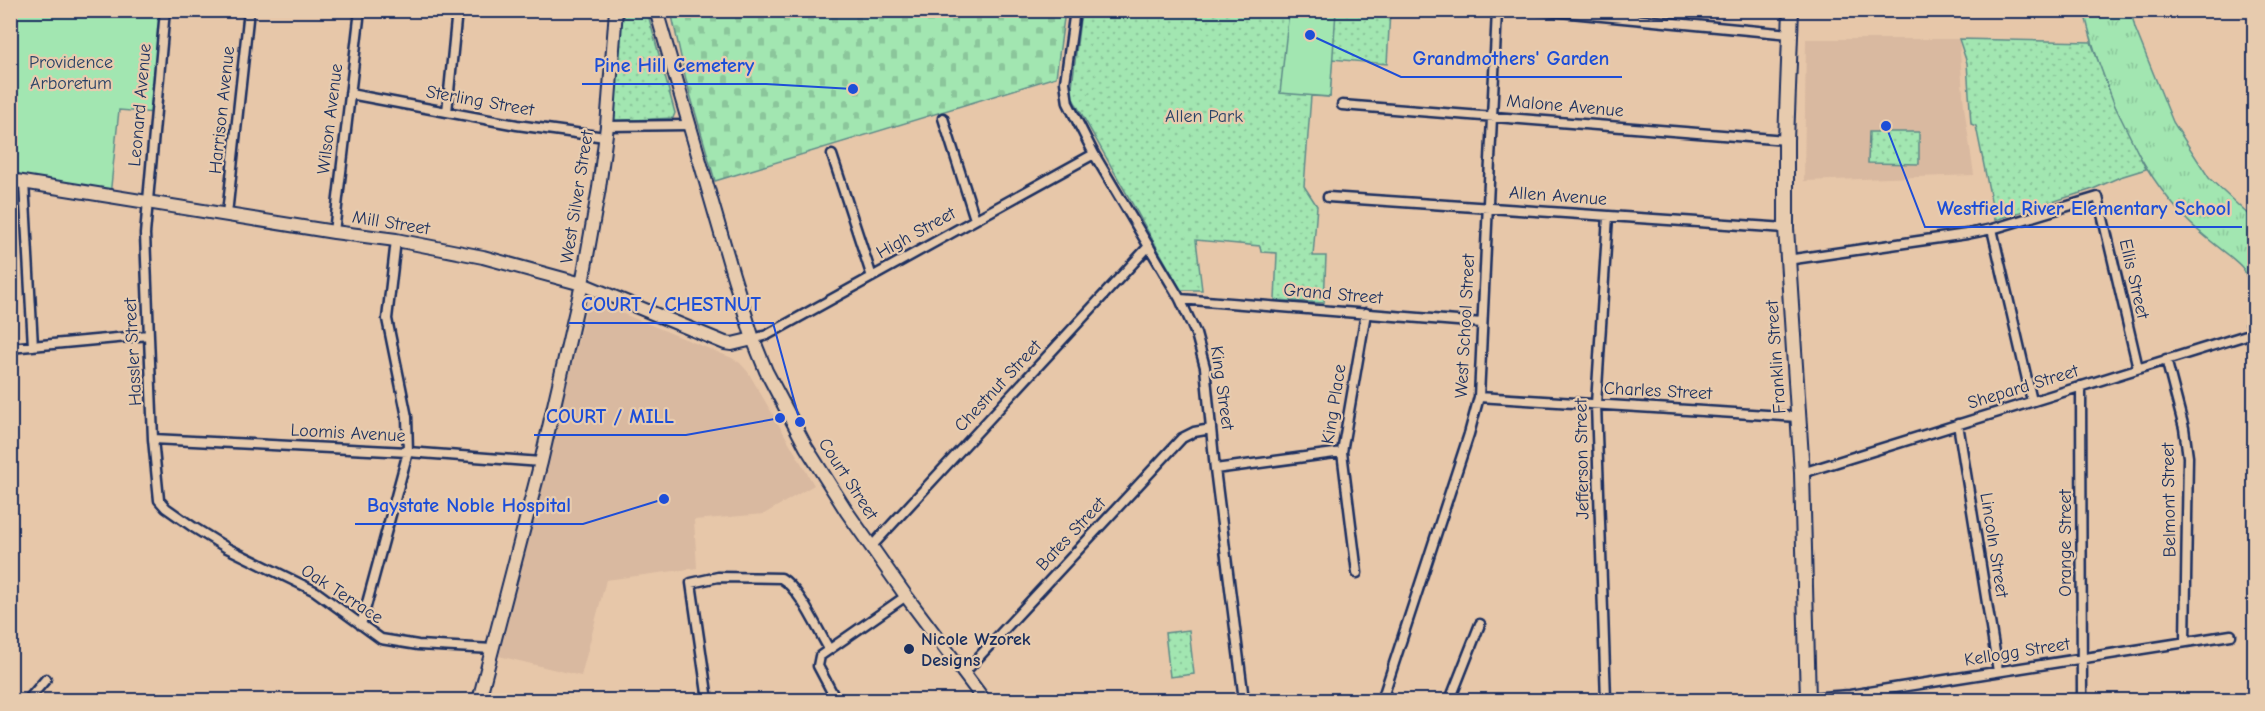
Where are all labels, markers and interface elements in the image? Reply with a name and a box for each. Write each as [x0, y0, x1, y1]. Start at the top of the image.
callout: Grandmothers' Garden [1401, 39, 1622, 77]
street label: Leonard Avenue [124, 43, 156, 167]
street label: Harrison Avenue [205, 45, 239, 175]
callout: Pine Hill Cemetery [582, 46, 766, 84]
text: Grandmothers' Garden [1413, 47, 1609, 70]
park label: Providence Arboretum [29, 52, 113, 94]
text: Pine Hill Cemetery [594, 54, 755, 77]
street label: Wilson Avenue [313, 62, 347, 176]
street label: Sterling Street [424, 81, 536, 121]
street label: Malone Avenue [1505, 90, 1625, 122]
park label: Allen Park [1165, 106, 1243, 127]
street label: West Silver Street [556, 128, 598, 265]
street label: Allen Avenue [1508, 182, 1608, 210]
callout: Westfield River Elementary School [1925, 189, 2242, 227]
text: Westfield River Elementary School [1937, 197, 2231, 220]
street label: High Street [873, 202, 960, 263]
street label: Mill Street [351, 207, 432, 240]
street label: Ellis Street [2115, 237, 2154, 322]
street label: West School Street [1451, 253, 1479, 399]
street label: Grand Street [1282, 279, 1384, 309]
callout: COURT / CHESTNUT [569, 285, 773, 323]
text: COURT / CHESTNUT [581, 293, 761, 316]
street label: Hassler Street [120, 296, 146, 407]
street label: Franklin Street [1761, 298, 1790, 415]
street label: Chestnut Street [950, 335, 1046, 436]
street label: King Street [1206, 345, 1238, 432]
street label: Shepard Street [1965, 360, 2082, 414]
street label: King Place [1317, 363, 1351, 445]
street label: Charles Street [1603, 378, 1714, 404]
callout: COURT / MILL [534, 397, 686, 435]
street label: Jefferson Street [1570, 397, 1594, 520]
text: COURT / MILL [546, 405, 674, 428]
street label: Loomis Avenue [290, 420, 406, 446]
street label: Court Street [814, 434, 883, 524]
street label: Belmont Street [2157, 442, 2180, 558]
callout: Baystate Noble Hospital [355, 486, 583, 524]
street label: Orange Street [2055, 489, 2076, 597]
street label: Lincoln Street [1975, 491, 2013, 600]
street label: Bates Street [1032, 492, 1111, 575]
text: Baystate Noble Hospital [367, 494, 571, 517]
street label: Oak Terrace [297, 560, 387, 628]
place label: Nicole Wzorek Designs [921, 629, 1031, 671]
street label: Kellogg Street [1963, 633, 2072, 671]
marker: Nicole Wzorek Designs [902, 642, 916, 656]

